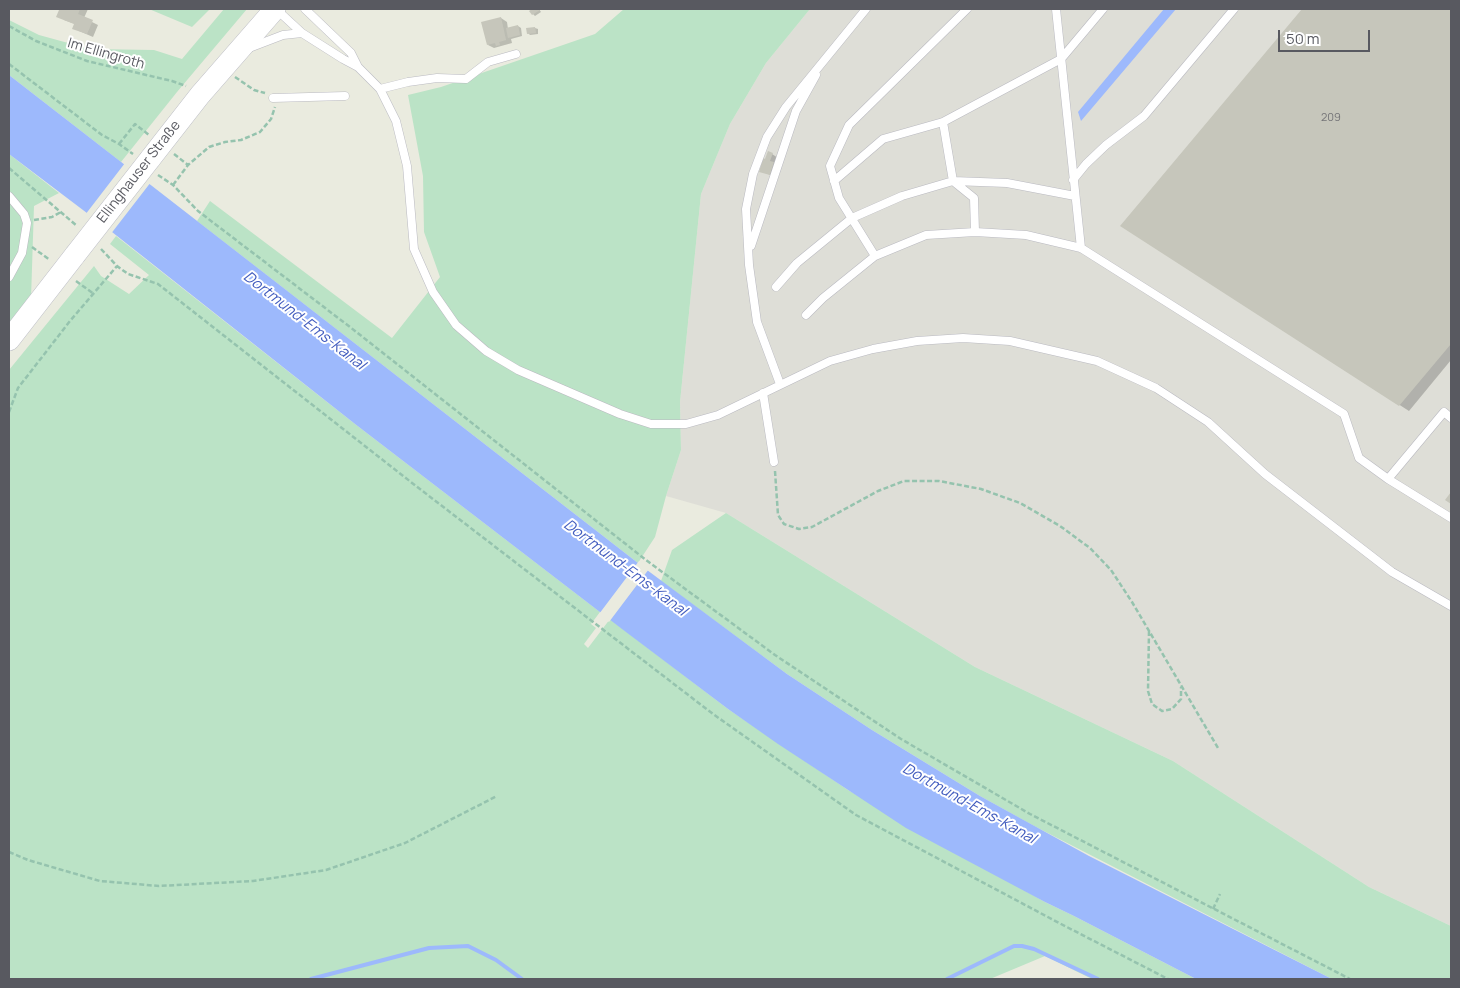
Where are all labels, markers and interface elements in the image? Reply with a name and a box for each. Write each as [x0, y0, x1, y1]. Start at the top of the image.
scale bar [1280, 20, 1372, 52]
text: 50 m [1286, 28, 1320, 49]
street label: Im Ellingroth [66, 35, 146, 73]
house number: 209 [1321, 111, 1341, 125]
street label: Ellinghauser Straße [94, 117, 184, 227]
water label: Dortmund-Ems-Kanal [240, 268, 368, 374]
water label: Dortmund-Ems-Kanal [560, 516, 690, 620]
water label: Dortmund-Ems-Kanal [899, 760, 1039, 848]

